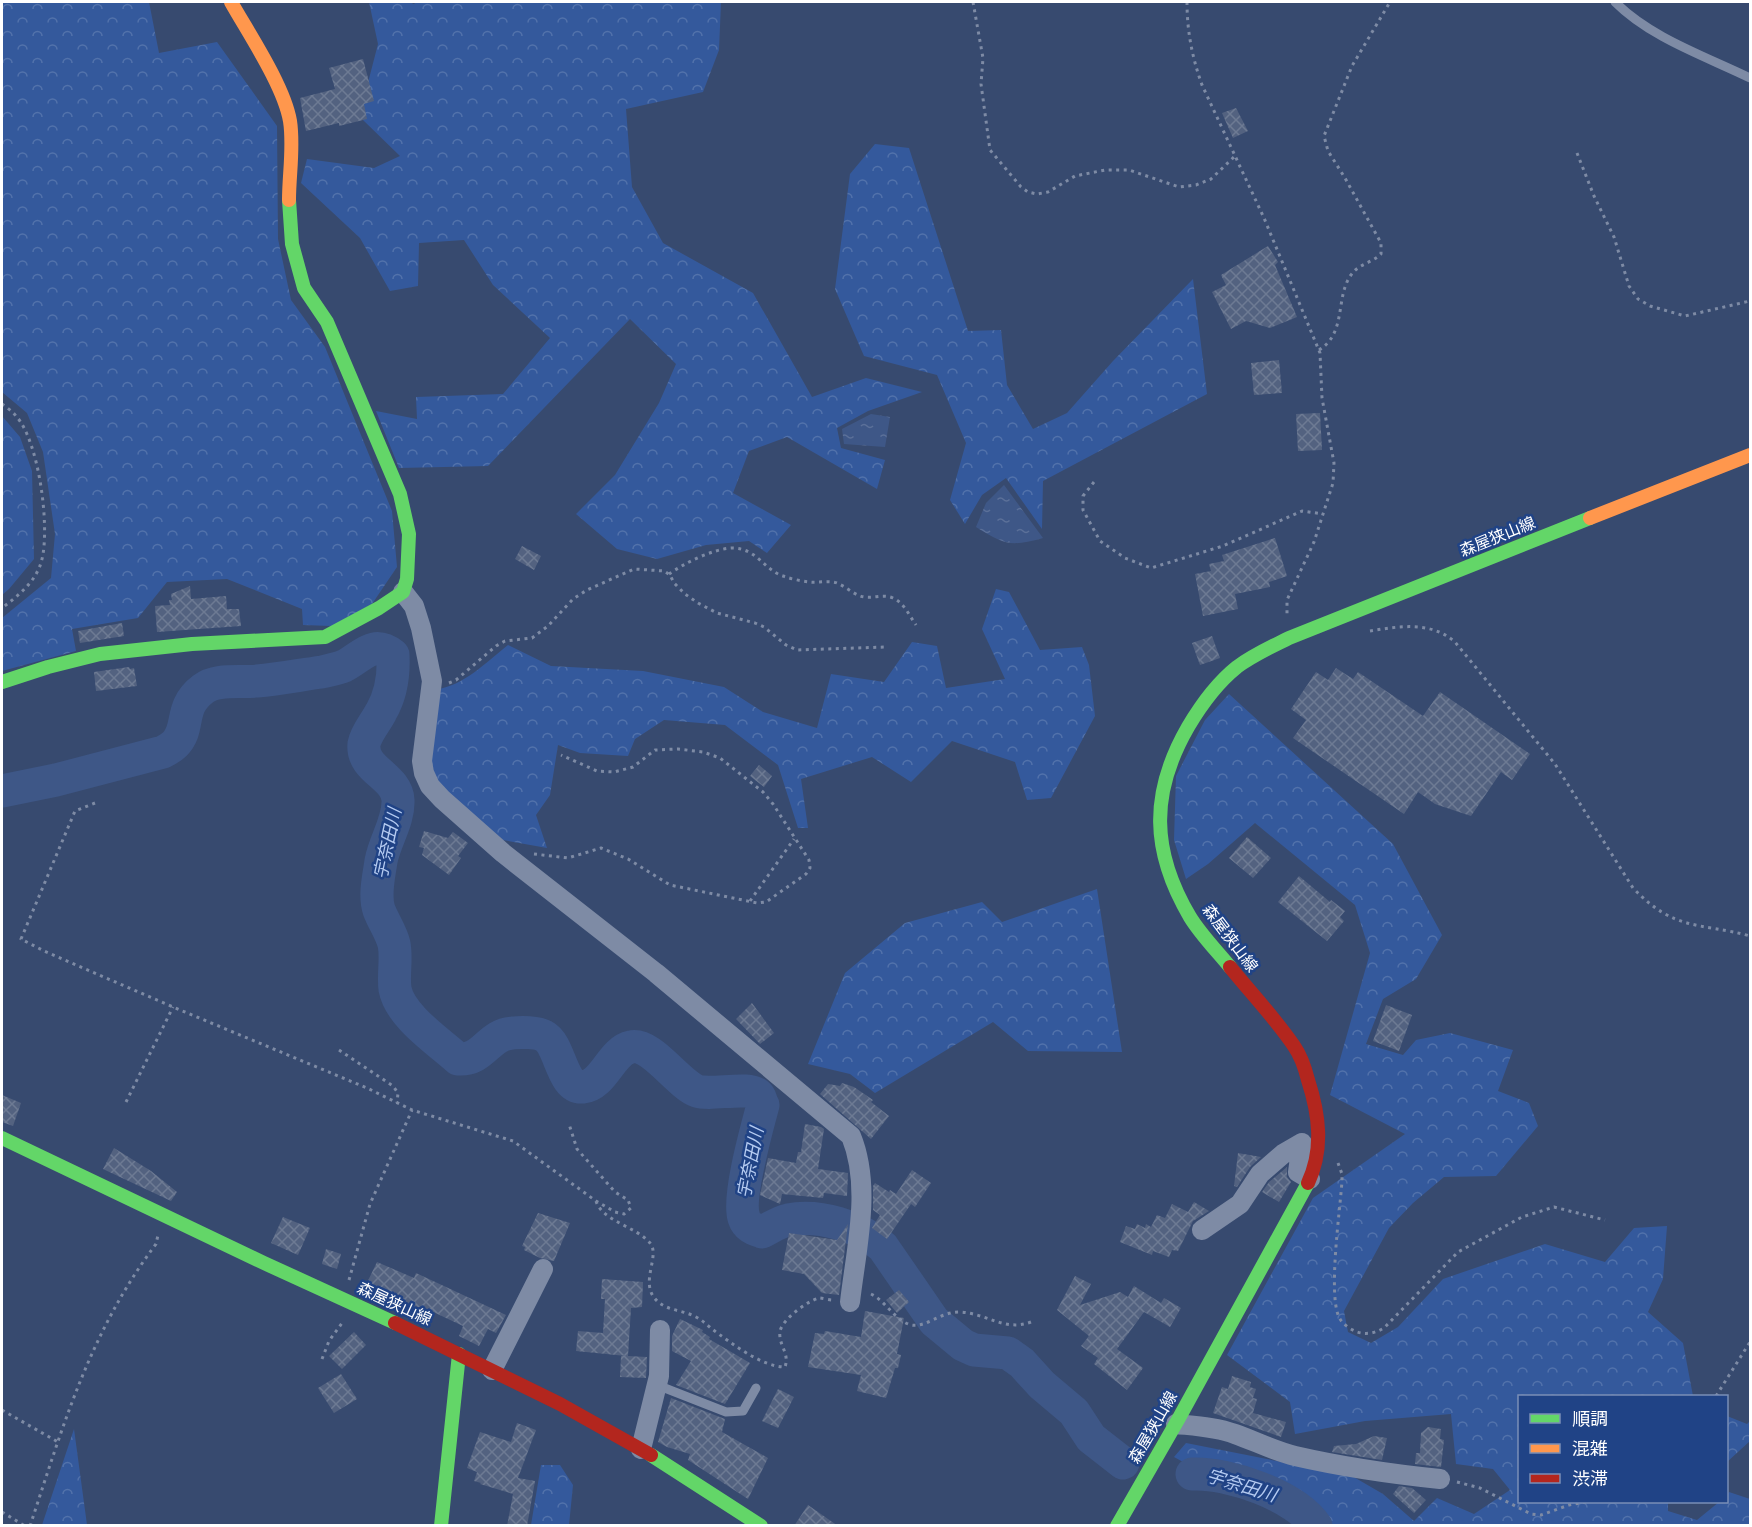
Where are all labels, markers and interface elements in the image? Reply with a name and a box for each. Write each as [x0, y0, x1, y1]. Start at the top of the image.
street label: 森屋狭山線 [1457, 514, 1539, 562]
water label: 宇奈田川 [370, 804, 408, 882]
street label: 森屋狭山線 [1197, 901, 1261, 977]
water label: 宇奈田川 [734, 1124, 771, 1201]
street label: 森屋狭山線 [354, 1279, 434, 1331]
street label: 森屋狭山線 [1125, 1388, 1183, 1468]
legend [1518, 1395, 1728, 1503]
text: 順調 [1572, 1409, 1608, 1432]
text: 混雑 [1572, 1439, 1608, 1462]
water label: 宇奈田川 [1203, 1465, 1281, 1509]
text: 渋滞 [1572, 1469, 1608, 1492]

